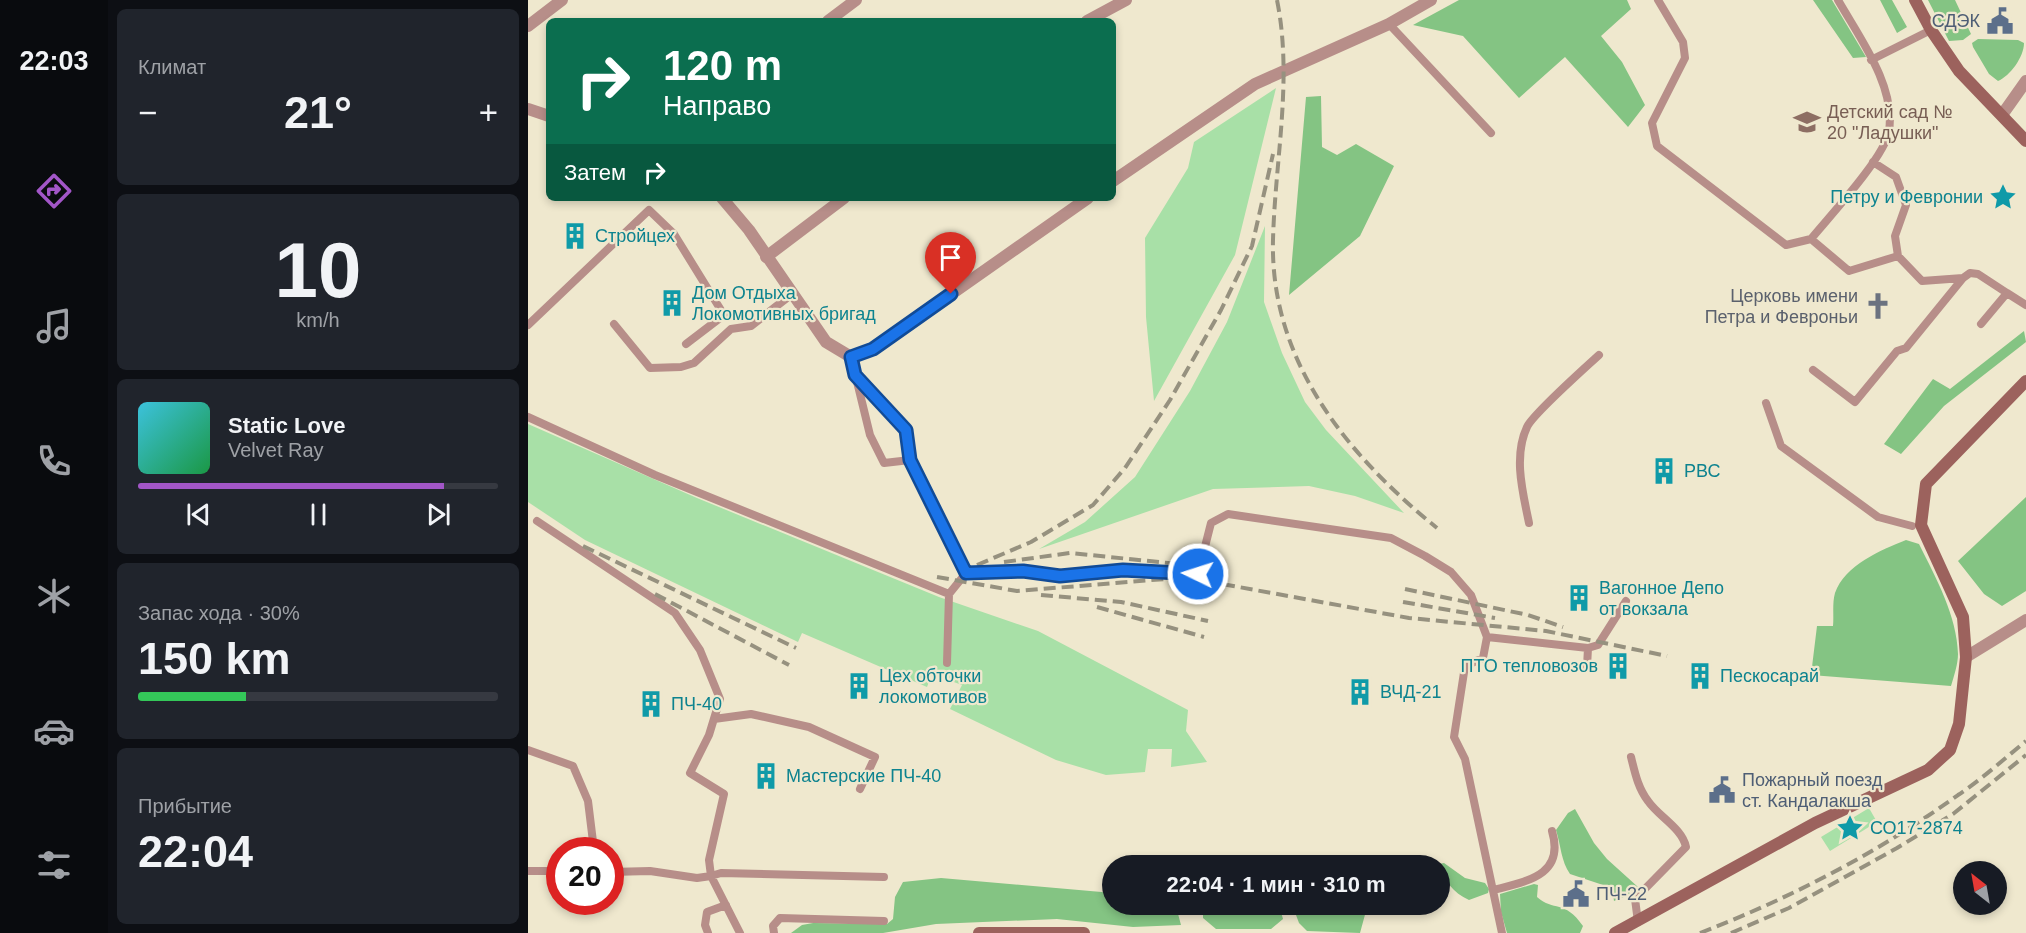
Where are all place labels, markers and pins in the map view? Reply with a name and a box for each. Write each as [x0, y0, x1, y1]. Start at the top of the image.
public building icon: СДЭК [1985, 6, 2015, 36]
place label: СДЭК [1932, 11, 1981, 31]
place label: Детский сад № 20 "Ладушки" [1827, 102, 1952, 143]
school or university icon: Детский сад № 20 "Ладушки" [1792, 107, 1822, 137]
place icon: Петру и Февронии [1988, 182, 2018, 212]
place label: Петру и Февронии [1830, 187, 1983, 207]
building icon: Стройцех [560, 221, 590, 251]
place label: Стройцех [595, 226, 675, 246]
pin [925, 232, 976, 294]
place label: Дом Отдыха Локомотивных бригад [692, 283, 876, 324]
place label: Церковь имени Петра и Февроньи [1705, 286, 1858, 327]
building icon: Дом Отдыха Локомотивных бригад [657, 288, 687, 318]
church icon: Церковь имени Петра и Февроньи [1863, 291, 1893, 321]
building icon: РВС [1649, 456, 1679, 486]
place label: РВС [1684, 461, 1720, 481]
place label: Вагонное Депо от вокзала [1599, 578, 1724, 619]
building icon: Вагонное Депо от вокзала [1564, 583, 1594, 613]
building icon: ПТО тепловозов [1603, 651, 1633, 681]
place label: ПТО тепловозов [1461, 656, 1598, 676]
building icon: Пескосарай [1685, 661, 1715, 691]
place label: Цех обточки локомотивов [879, 666, 987, 707]
place label: Пескосарай [1720, 666, 1819, 686]
building icon: Цех обточки локомотивов [844, 671, 874, 701]
building icon: ВЧД-21 [1345, 677, 1375, 707]
place label: ВЧД-21 [1380, 682, 1441, 702]
building icon: ПЧ-40 [636, 689, 666, 719]
place label: ПЧ-40 [671, 694, 722, 714]
building icon: Мастерские ПЧ-40 [751, 761, 781, 791]
place label: Мастерские ПЧ-40 [786, 766, 941, 786]
place label: Пожарный поезд ст. Кандалакша [1742, 770, 1883, 811]
public building icon: Пожарный поезд ст. Кандалакша [1707, 775, 1737, 805]
place icon: СО17-2874 [1835, 813, 1865, 843]
place label: СО17-2874 [1870, 818, 1963, 838]
public building icon: ПЧ-22 [1561, 879, 1591, 909]
place label: ПЧ-22 [1596, 884, 1647, 904]

